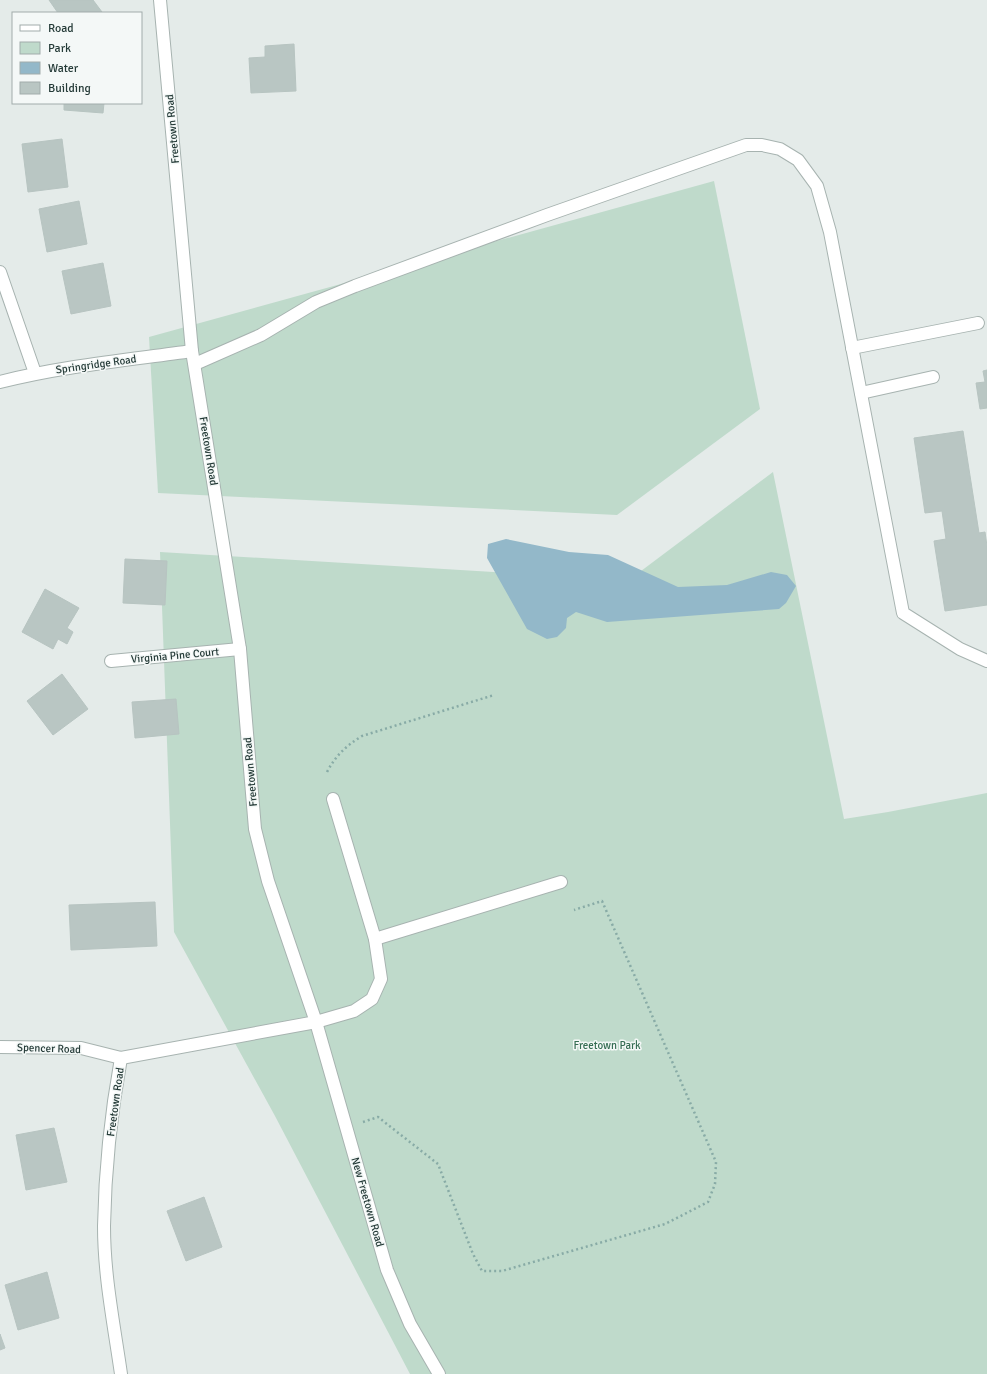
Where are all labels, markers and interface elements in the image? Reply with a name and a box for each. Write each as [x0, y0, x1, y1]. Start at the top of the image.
legend [12, 12, 142, 104]
text: Road [48, 21, 74, 36]
text: Park [48, 41, 71, 56]
text: Water [48, 61, 79, 76]
text: Building [48, 81, 91, 96]
street label: Freetown Road [163, 94, 182, 164]
street label: Springridge Road [55, 352, 137, 377]
street label: Freetown Road [197, 416, 220, 487]
street label: Virginia Pine Court [130, 645, 220, 666]
street label: Freetown Road [241, 737, 260, 807]
park label: Freetown Park [573, 1039, 641, 1052]
street label: Spencer Road [17, 1041, 81, 1056]
street label: Freetown Road [104, 1067, 127, 1137]
street label: New Freetown Road [348, 1156, 387, 1249]

